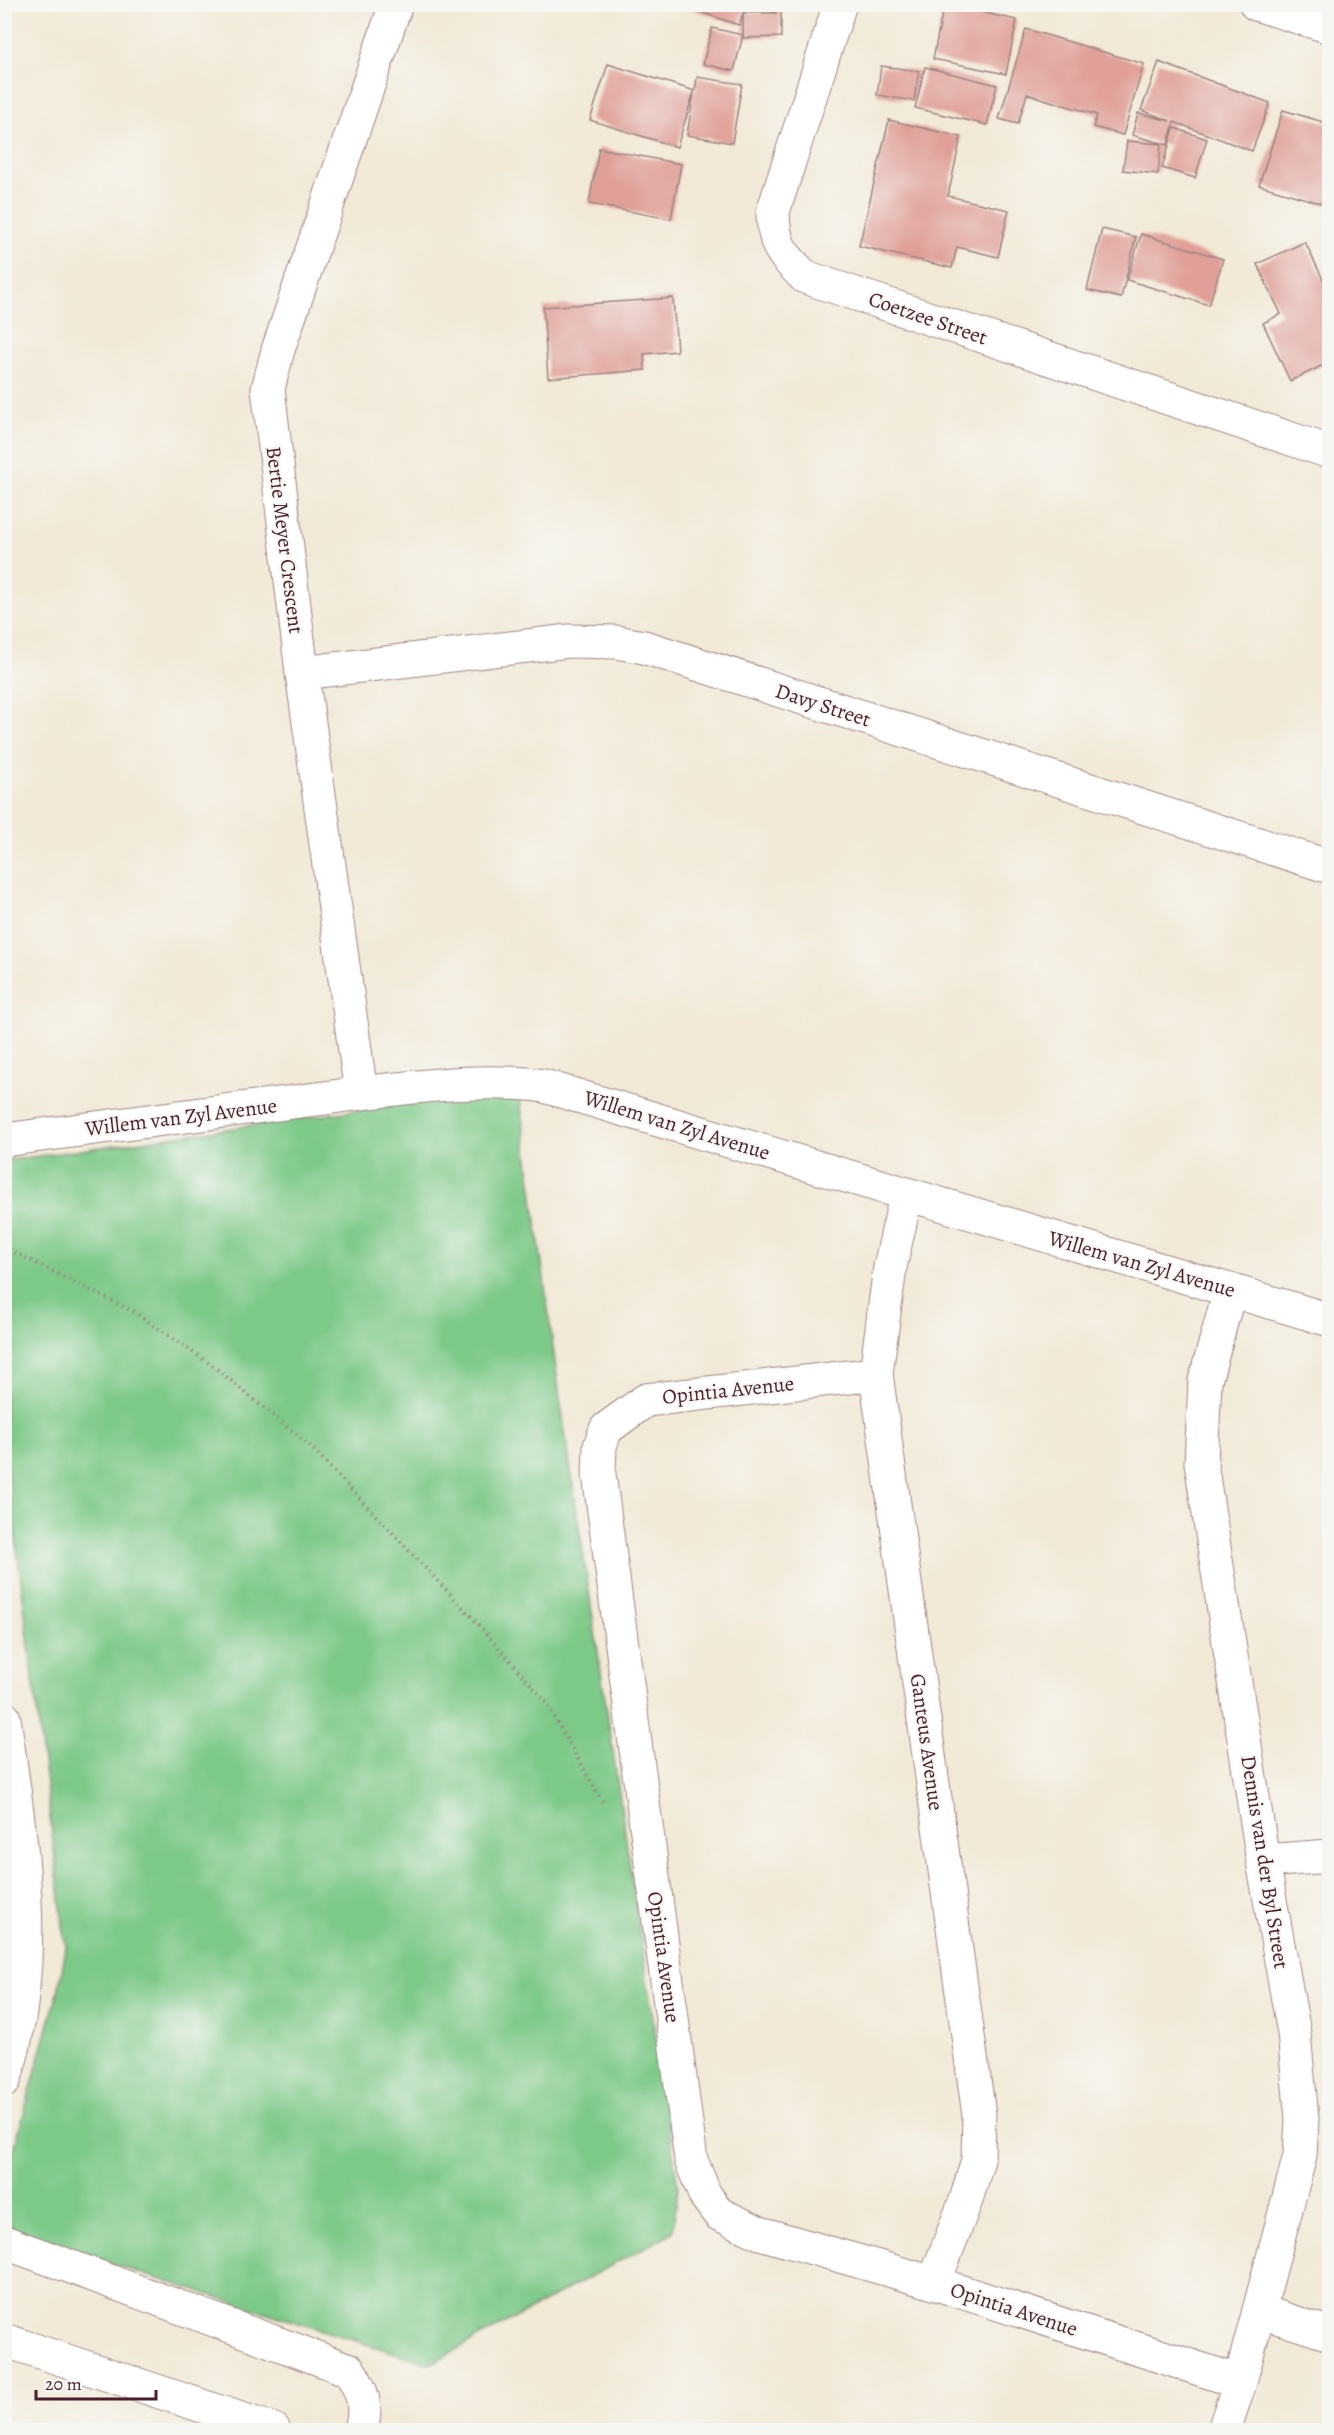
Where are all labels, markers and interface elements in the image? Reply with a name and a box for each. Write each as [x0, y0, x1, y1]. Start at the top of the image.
street label: Coetzee Street [865, 285, 991, 351]
street label: Bertie Meyer Crescent [260, 445, 310, 635]
street label: Davy Street [772, 676, 874, 734]
street label: Willem van Zyl Avenue [580, 1083, 773, 1167]
street label: Willem van Zyl Avenue [82, 1091, 279, 1143]
street label: Willem van Zyl Avenue [1044, 1224, 1239, 1304]
street label: Opintia Avenue [661, 1369, 795, 1411]
street label: Ganteus Avenue [904, 1672, 950, 1812]
street label: Dennis van der Byl Street [1234, 1753, 1296, 1971]
street label: Opintia Avenue [641, 1890, 687, 2024]
street label: Opintia Avenue [947, 2275, 1081, 2343]
scale bar [36, 2363, 156, 2401]
text: 20 m [45, 2372, 82, 2396]

